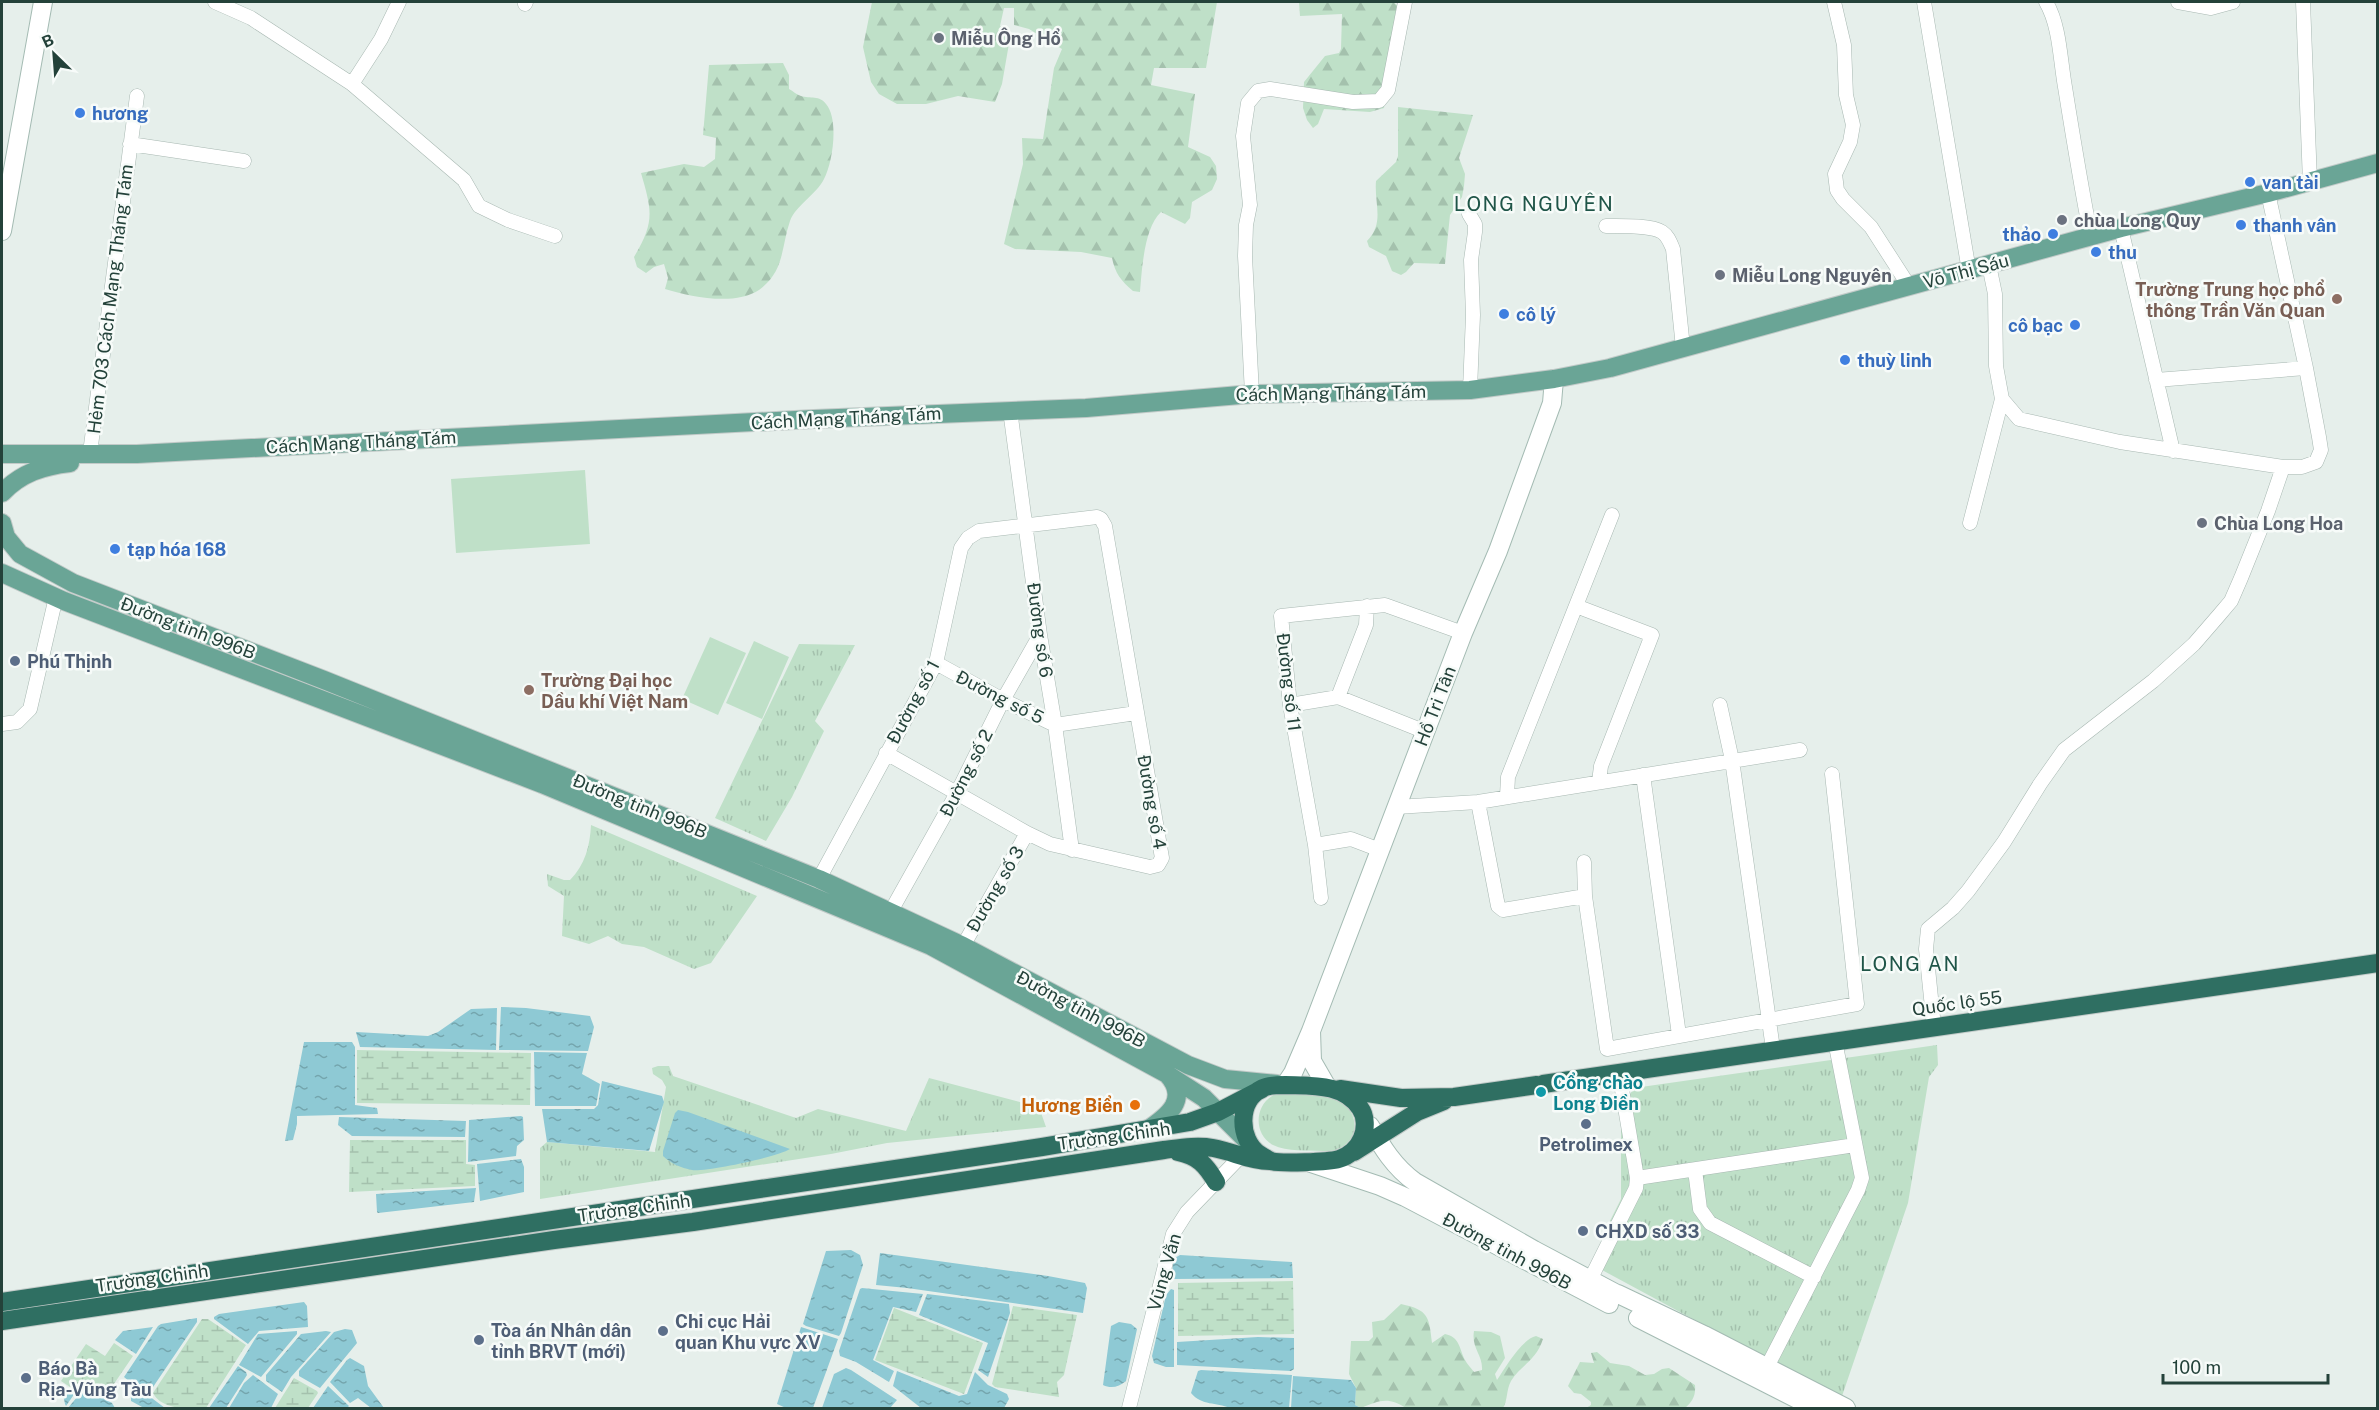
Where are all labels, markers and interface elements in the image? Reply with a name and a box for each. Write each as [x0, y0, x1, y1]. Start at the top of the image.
north arrow [24, 24, 84, 84]
place label: Miễu Ông Hổ [951, 27, 1061, 49]
text: B [39, 30, 57, 52]
marker: Miễu Ông Hổ [932, 31, 946, 45]
place label: hương [92, 103, 148, 124]
marker: hương [73, 106, 87, 120]
street label: Hẻm 703 Cách Mạng Tháng Tám [83, 163, 137, 435]
place label: van tài [2262, 172, 2318, 193]
marker: van tài [2243, 175, 2257, 189]
district label: LONG NGUYÊN [1454, 192, 1614, 216]
place label: chùa Long Quy [2074, 210, 2201, 231]
marker: chùa Long Quy [2055, 213, 2069, 227]
place label: thanh vân [2253, 215, 2337, 236]
marker: thanh vân [2234, 218, 2248, 232]
place label: thảo [2002, 224, 2041, 245]
marker: thảo [2046, 227, 2060, 241]
place label: thu [2108, 242, 2137, 263]
marker: thu [2089, 245, 2103, 259]
street label: Võ Thị Sáu [1921, 249, 2011, 293]
place label: Miễu Long Nguyên [1732, 265, 1892, 286]
marker: Miễu Long Nguyên [1713, 268, 1727, 282]
place label: Trường Trung học phổ thông Trần Văn Quan [2135, 279, 2325, 321]
marker: Trường Trung học phổ thông Trần Văn Quan [2330, 292, 2344, 306]
place label: cô lý [1516, 304, 1556, 325]
marker: cô lý [1497, 307, 1511, 321]
place label: cô bạc [2008, 315, 2063, 336]
marker: cô bạc [2068, 318, 2082, 332]
place label: thuỳ linh [1857, 350, 1932, 371]
marker: thuỳ linh [1838, 353, 1852, 367]
street label: Cách Mạng Tháng Tám [1236, 381, 1426, 405]
street label: Cách Mạng Tháng Tám [750, 403, 942, 433]
street label: Cách Mạng Tháng Tám [265, 427, 457, 457]
place label: Chùa Long Hoa [2214, 513, 2343, 534]
marker: Chùa Long Hoa [2195, 516, 2209, 530]
place label: tạp hóa 168 [127, 539, 226, 560]
marker: tạp hóa 168 [108, 542, 122, 556]
street label: Đường số 6 [1023, 581, 1057, 679]
street label: Đường tỉnh 996B [117, 593, 259, 663]
street label: Đường số 11 [1273, 632, 1305, 732]
place label: Phú Thịnh [27, 651, 112, 672]
marker: Phú Thịnh [8, 654, 22, 668]
street label: Đường số 1 [882, 657, 944, 747]
street label: Hồ Tri Tân [1410, 663, 1460, 749]
street label: Đường số 5 [952, 666, 1048, 728]
place label: Trường Đại học Dầu khí Việt Nam [541, 670, 688, 712]
marker: Trường Đại học Dầu khí Việt Nam [522, 683, 536, 697]
street label: Đường số 2 [935, 726, 997, 820]
street label: Đường số 4 [1133, 753, 1171, 851]
street label: Đường tỉnh 996B [570, 769, 710, 843]
street label: Đường số 3 [962, 842, 1028, 936]
district label: LONG AN [1860, 952, 1960, 976]
street label: Đường tỉnh 996B [1013, 966, 1149, 1052]
street label: Quốc lộ 55 [1911, 986, 2003, 1020]
place label: Cổng chào Long Điền [1553, 1072, 1643, 1114]
marker: Cổng chào Long Điền [1534, 1085, 1548, 1099]
place label: Hương Biển [1021, 1095, 1123, 1116]
marker: Hương Biển [1128, 1098, 1142, 1112]
marker: Petrolimex [1579, 1117, 1593, 1131]
street label: Trường Chinh [1056, 1118, 1172, 1154]
place label: Petrolimex [1539, 1134, 1633, 1155]
street label: Trường Chinh [576, 1190, 692, 1226]
street label: Đường tỉnh 996B [1439, 1208, 1575, 1294]
place label: CHXD số 33 [1595, 1221, 1699, 1242]
marker: CHXD số 33 [1576, 1224, 1590, 1238]
street label: Vũng Vằn [1143, 1231, 1185, 1313]
street label: Trường Chinh [94, 1260, 210, 1296]
place label: Chi cục Hải quan Khu vực XV [675, 1311, 821, 1353]
place label: Tòa án Nhân dân tỉnh BRVT (mới) [491, 1320, 632, 1362]
marker: Chi cục Hải quan Khu vực XV [656, 1324, 670, 1338]
marker: Tòa án Nhân dân tỉnh BRVT (mới) [472, 1333, 486, 1347]
scale bar [2163, 1347, 2328, 1385]
text: 100 m [2172, 1357, 2221, 1378]
place label: Báo Bà Rịa-Vũng Tàu [38, 1358, 152, 1400]
marker: Báo Bà Rịa-Vũng Tàu [19, 1371, 33, 1385]

